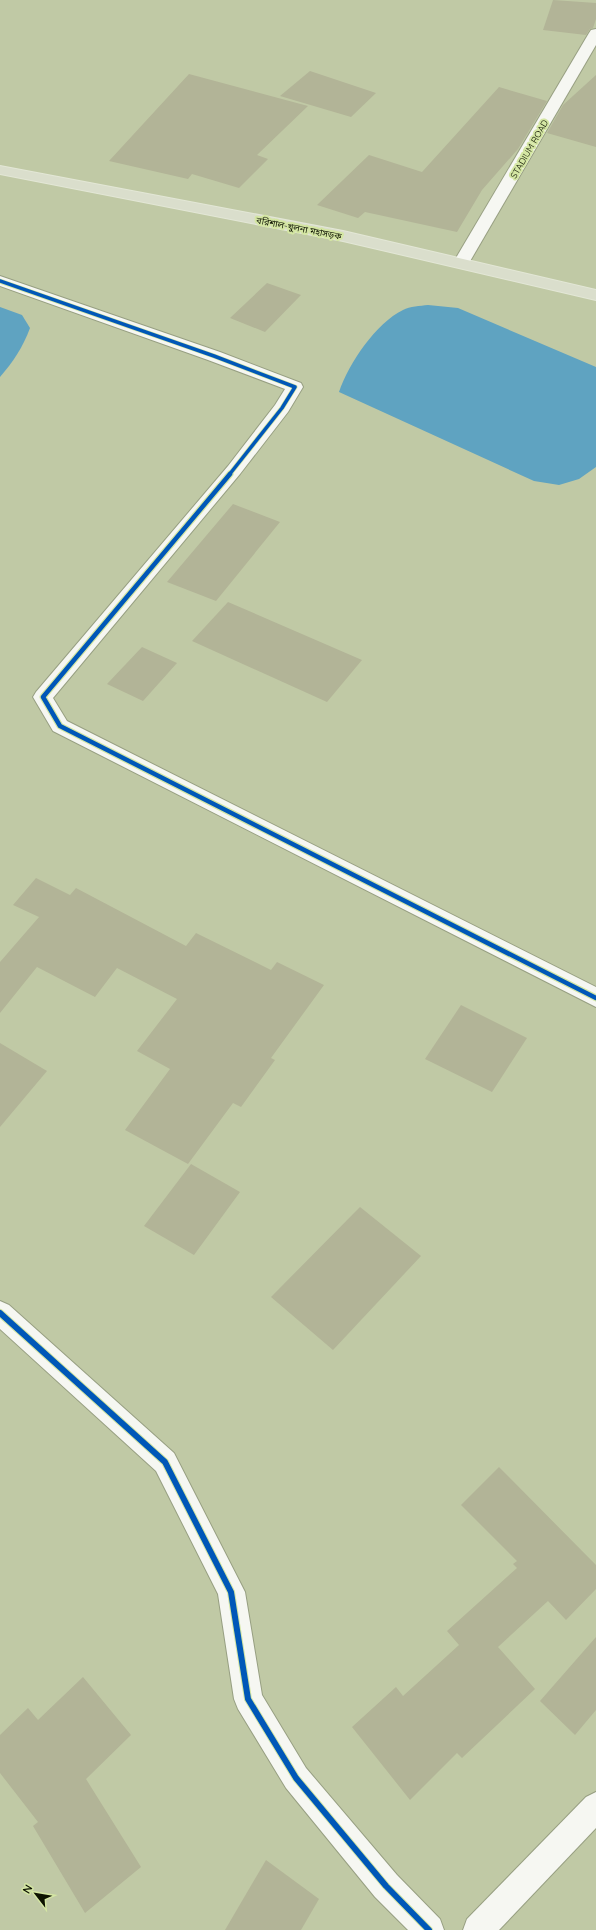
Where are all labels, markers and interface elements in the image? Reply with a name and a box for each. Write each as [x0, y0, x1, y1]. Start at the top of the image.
street label: STADIUM ROAD [508, 117, 551, 180]
street label: বরিশাল-খুলনা মহাসড়ক [254, 214, 343, 243]
north arrow [16, 1874, 56, 1914]
text: N [19, 1882, 36, 1896]

